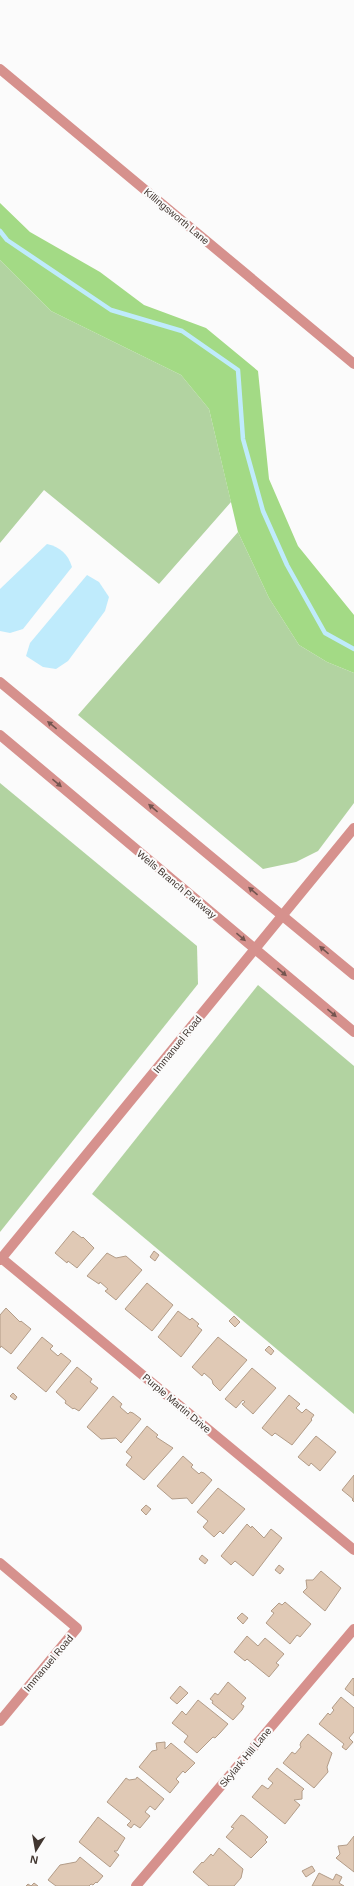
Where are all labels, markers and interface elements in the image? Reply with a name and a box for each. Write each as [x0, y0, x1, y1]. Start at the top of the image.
street label: Killingsworth Lane [142, 186, 212, 247]
one-way arrow [47, 721, 58, 729]
one-way arrow [52, 778, 62, 787]
one-way arrow [147, 803, 158, 812]
street label: Wells Branch Parkway [135, 848, 218, 921]
one-way arrow [247, 886, 258, 895]
one-way arrow [236, 933, 247, 942]
one-way arrow [319, 945, 329, 954]
one-way arrow [277, 967, 287, 976]
one-way arrow [326, 1009, 337, 1018]
street label: Immanuel Road [151, 1013, 204, 1075]
street label: Purple Martin Drive [140, 1372, 213, 1435]
street label: Immanuel Road [21, 1633, 75, 1694]
street label: Skylark Hill Lane [217, 1725, 274, 1789]
north arrow [16, 1830, 56, 1870]
text: N [29, 1853, 39, 1866]

